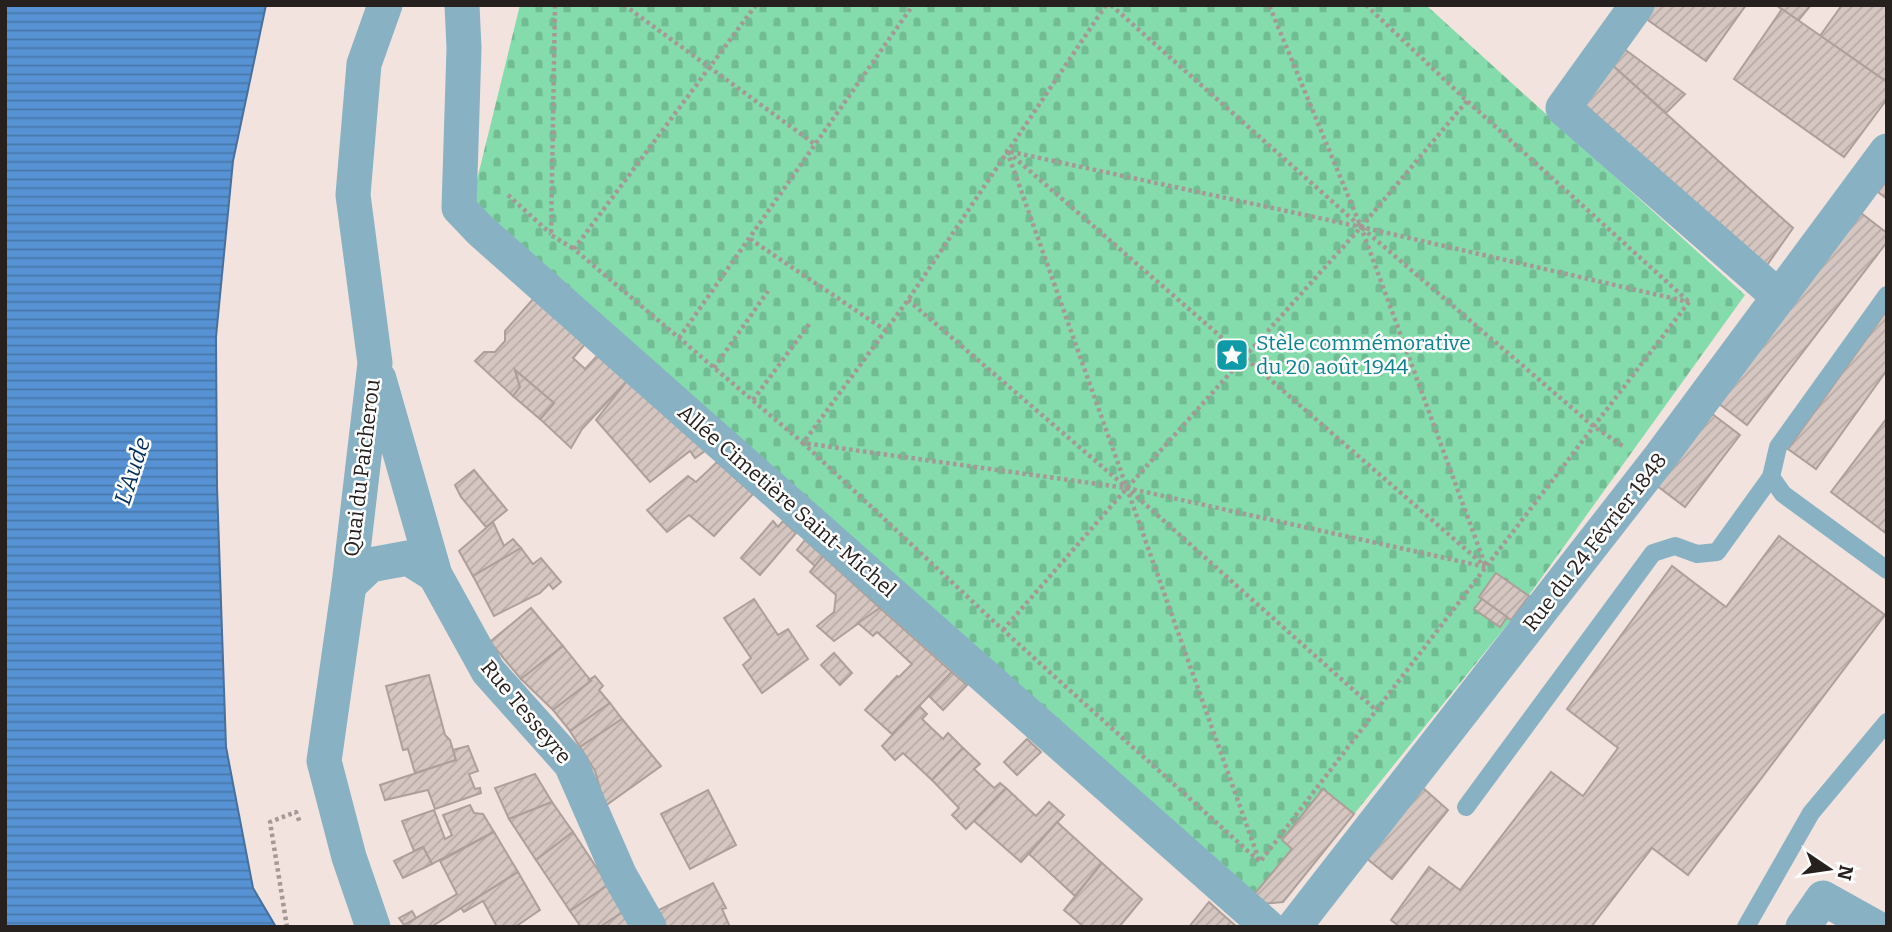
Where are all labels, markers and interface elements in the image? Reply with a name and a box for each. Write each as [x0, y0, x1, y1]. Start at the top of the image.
place label: Stèle commémorative du 20 août 1944 [1256, 330, 1471, 380]
place icon: Stèle commémorative du 20 août 1944 [1213, 336, 1251, 374]
street label: Quai du Paicherou [338, 378, 386, 558]
street label: Allée Cimetière Saint-Michel [673, 399, 901, 603]
water label: L'Aude [108, 433, 156, 508]
street label: Rue du 24 Février 1848 [1517, 448, 1673, 636]
street label: Rue Tesseyre [475, 655, 577, 769]
north arrow [1794, 834, 1864, 904]
text: N [1832, 863, 1858, 883]

